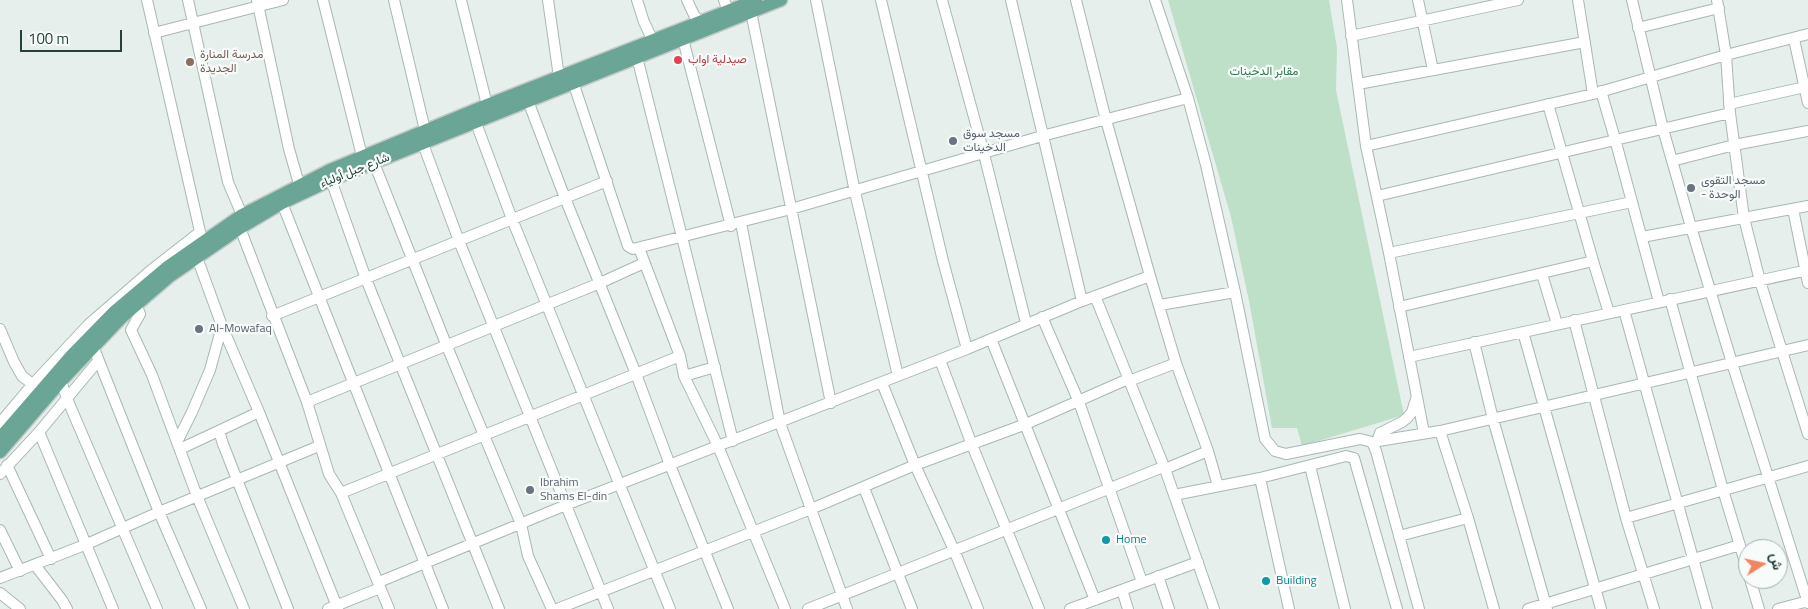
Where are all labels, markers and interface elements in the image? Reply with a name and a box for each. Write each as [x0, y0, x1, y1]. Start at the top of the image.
scale bar [22, 20, 125, 52]
text: 100 m [28, 27, 69, 50]
place label: مدرسة المنارة الجديدة [200, 48, 263, 76]
place label: صيدلية اواب [688, 53, 747, 67]
marker: صيدلية اواب [672, 54, 684, 66]
marker: مدرسة المنارة الجديدة [184, 56, 196, 68]
park label: مقابر الدخينات [1229, 65, 1299, 79]
place label: مسجد سوق الدخينات [963, 127, 1020, 155]
marker: مسجد سوق الدخينات [947, 135, 959, 147]
street label: شارع جبل أولياء [318, 151, 392, 191]
place label: مسجد التقوى - الوحدة [1701, 174, 1765, 202]
marker: مسجد التقوى - الوحدة [1685, 182, 1697, 194]
place label: Al-Mowafaq [209, 322, 272, 336]
marker: Al-Mowafaq [193, 323, 205, 335]
place label: Ibrahim Shams El-din [540, 476, 607, 504]
marker: Ibrahim Shams El-din [524, 484, 536, 496]
place label: Home [1116, 533, 1146, 547]
marker: Home [1100, 534, 1112, 546]
north arrow [1738, 539, 1788, 589]
text: ش [1765, 551, 1789, 572]
place label: Building [1276, 574, 1317, 588]
marker: Building [1260, 575, 1272, 587]

